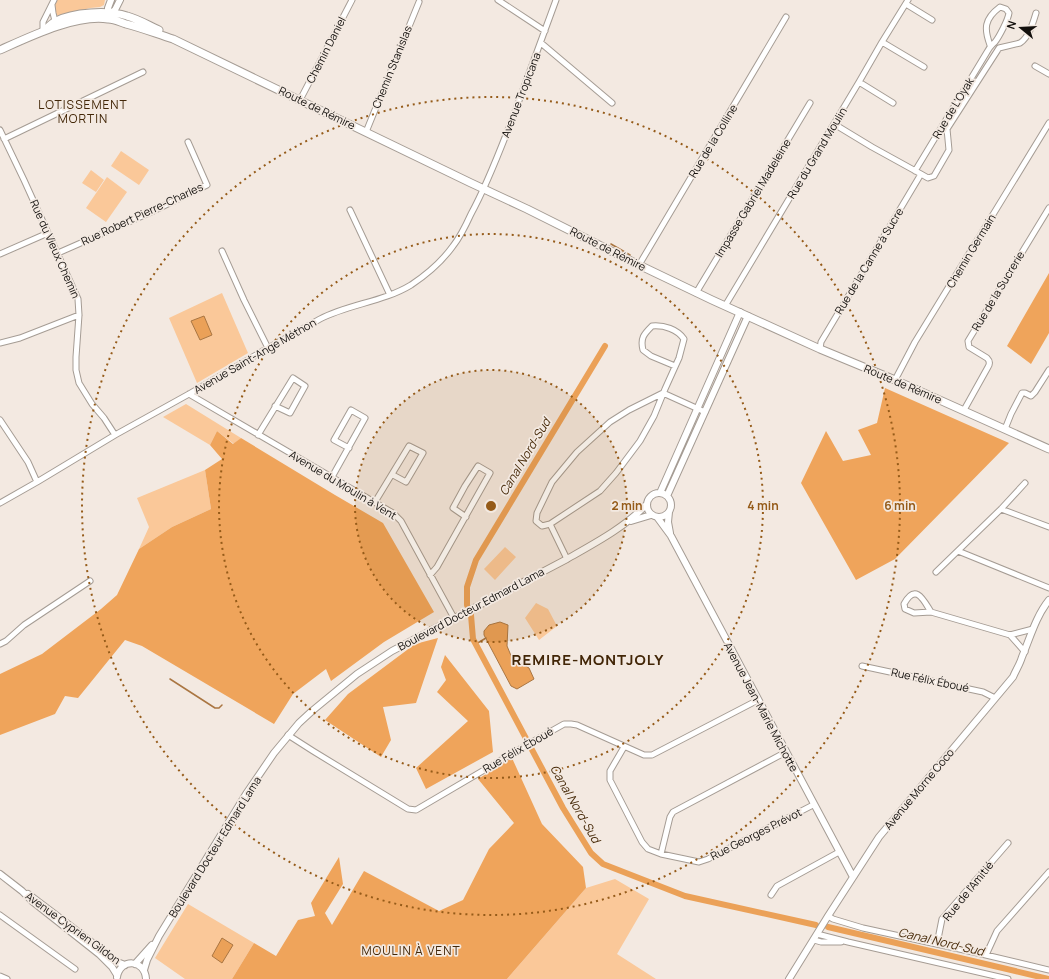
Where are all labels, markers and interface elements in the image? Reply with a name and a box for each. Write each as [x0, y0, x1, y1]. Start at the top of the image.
north arrow [1001, 8, 1041, 48]
street label: Chemin Daniel [302, 14, 349, 86]
text: N [1003, 19, 1019, 31]
street label: Chemin Stanislas [368, 23, 415, 110]
street label: Avenue Tropicana [497, 50, 544, 140]
street label: Rue de L'Oyak [928, 74, 977, 141]
street label: Route de Rémire [276, 83, 358, 133]
district label: LOTISSEMENT MORTIN [38, 96, 128, 127]
street label: Rue de la Colline [685, 101, 741, 180]
street label: Rue du Grand Moulin [783, 104, 850, 201]
street label: Impasse Gabriel Madeleine [711, 135, 794, 260]
street label: Rue Robert Pierre-Charles [78, 179, 205, 248]
street label: Rue du Vieux Chemin [27, 197, 84, 300]
street label: Rue de la Canne à Sucre [831, 204, 907, 317]
street label: Chemin Germain [943, 211, 999, 291]
street label: Route de Rémire [568, 223, 649, 274]
street label: Rue de la Sucrerie [968, 247, 1028, 334]
street label: Avenue Saint-Ange Méthon [191, 314, 319, 397]
street label: Route de Rémire [862, 360, 945, 407]
water label: Canal Nord-Sud [495, 413, 555, 499]
street label: Avenue du Moulin à Vent [287, 447, 400, 523]
text: 2 min [611, 497, 643, 514]
text: 4 min [747, 497, 779, 514]
text: 6 min [884, 497, 916, 514]
centre of rings [484, 499, 498, 513]
street label: Boulevard Docteur Edmard Lama [395, 563, 547, 654]
street label: Avenue Jean-Marie Michotte [721, 639, 802, 775]
district label: REMIRE-MONTJOLY [512, 649, 664, 670]
street label: Rue Félix Éboué [890, 664, 971, 695]
street label: Rue Félix Éboué [480, 723, 556, 776]
street label: Avenue Morne Coco [880, 745, 957, 832]
water label: Canal Nord-Sud [546, 762, 606, 848]
street label: Boulevard Docteur Edmard Lama [165, 773, 264, 920]
street label: Rue Georges Prévot [708, 804, 804, 863]
street label: Rue de l'Amitié [939, 857, 997, 924]
street label: Avenue Cyprien Gildon [23, 888, 124, 967]
water label: Canal Nord-Sud [897, 923, 988, 960]
district label: MOULIN À VENT [361, 942, 461, 959]

